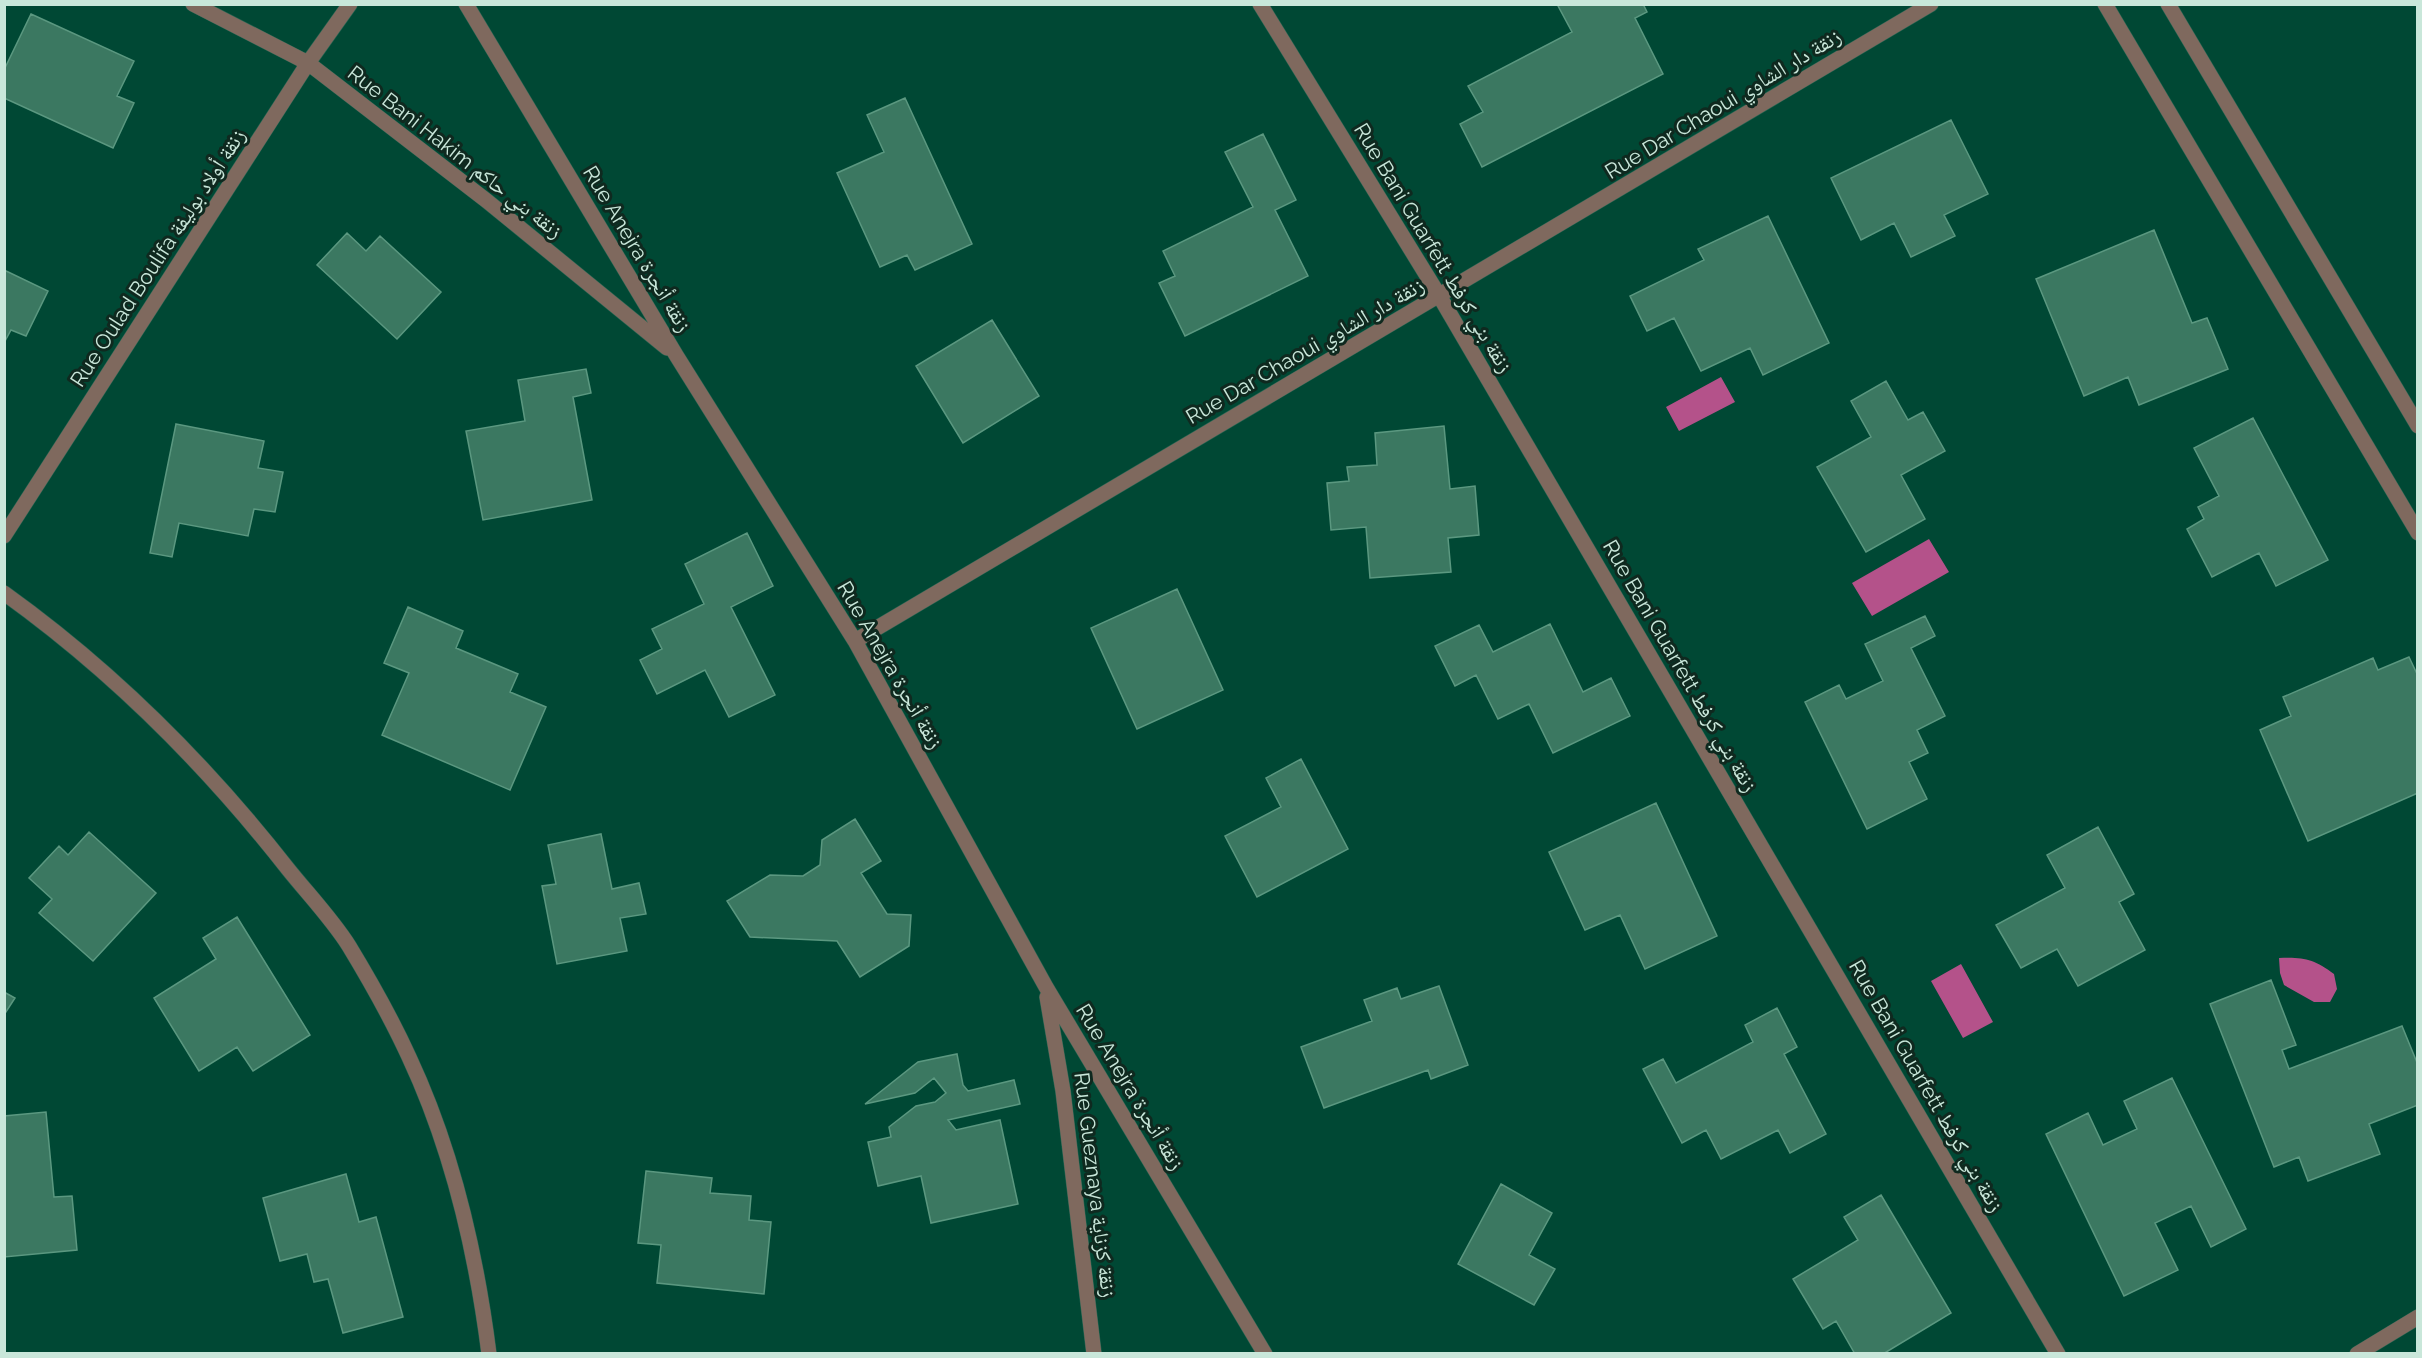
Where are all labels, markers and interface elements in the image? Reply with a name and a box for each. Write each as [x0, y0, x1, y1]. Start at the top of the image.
street label: Rue Dar Chaoui زنقة دار الشاوي [1600, 23, 1847, 188]
street label: Rue Bani Hakim زنقة بني حاكم [340, 60, 568, 247]
street label: Rue Bani Guarfett زنقة بني كرفط [1345, 118, 1518, 379]
street label: Rue Oulad Boulifa زنقة أولاد بوليفة [65, 124, 250, 391]
street label: Rue Anejra زنقة أنجرة [578, 161, 697, 336]
street label: Rue Dar Chaoui زنقة دار الشاوي [1181, 272, 1430, 433]
street label: Rue Bani Guarfett زنقة بني كرفط [1594, 535, 1763, 798]
street label: Rue Anejra زنقة أنجرة [832, 577, 949, 753]
street label: Rue Bani Guarfett زنقة بني كرفط [1840, 955, 2009, 1218]
street label: Rue Anejra زنقة أنجرة [1071, 999, 1190, 1174]
street label: Rue Gueznaya زنقة كزناية [1069, 1071, 1122, 1299]

